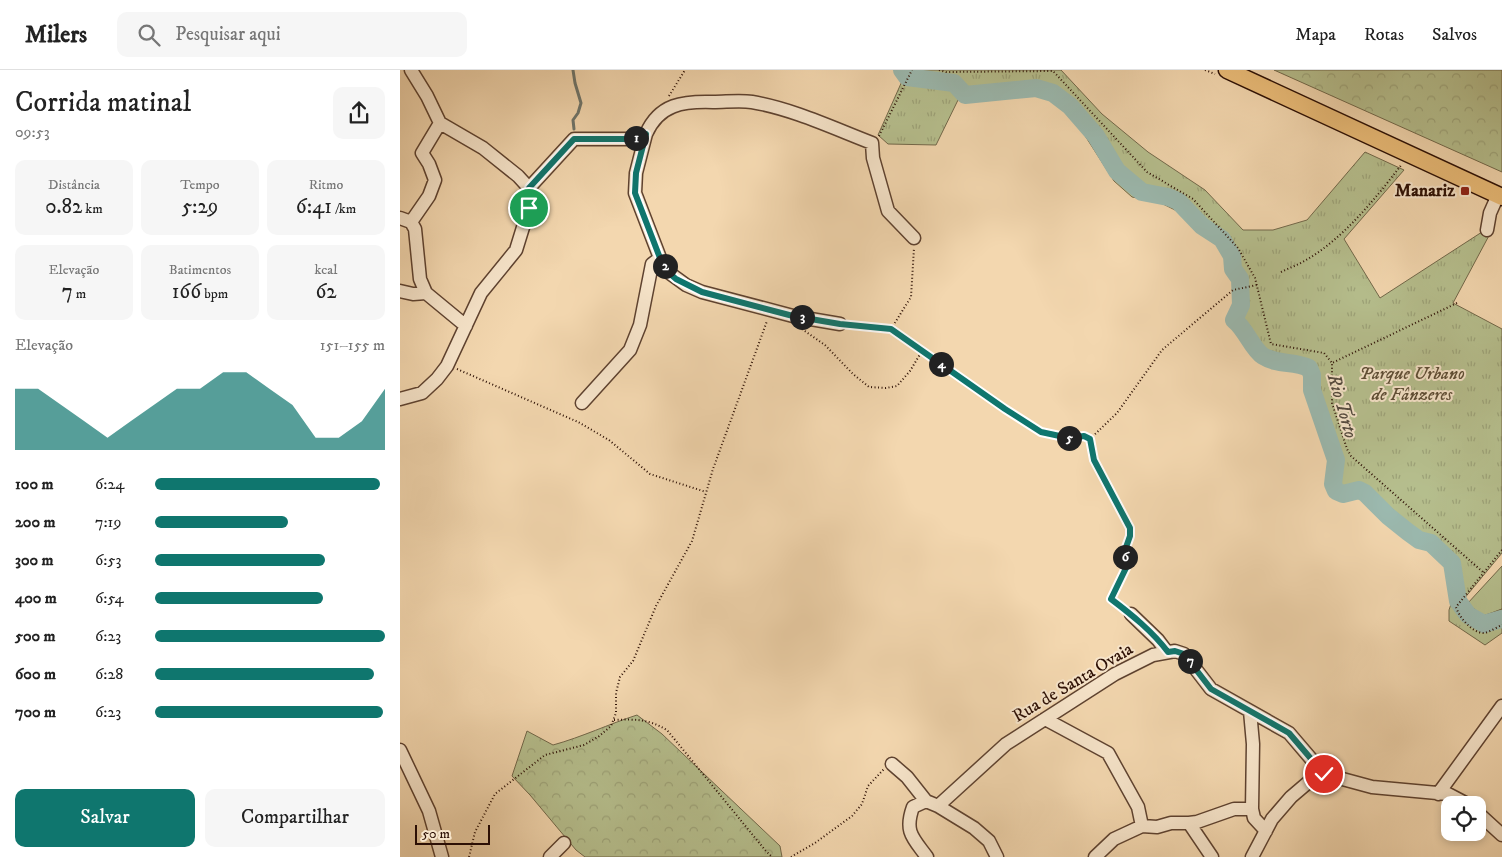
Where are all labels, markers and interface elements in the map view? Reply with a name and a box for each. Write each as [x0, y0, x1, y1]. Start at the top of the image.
search box [117, 12, 467, 57]
text: Milers [25, 20, 87, 50]
icon: search [135, 21, 163, 49]
text: Pesquisar aqui [175, 23, 281, 46]
text: Mapa [1295, 24, 1336, 46]
text: Rotas [1364, 24, 1404, 46]
text: Salvos [1432, 24, 1477, 46]
text: Corrida matinal [15, 85, 191, 120]
button: share [333, 87, 385, 139]
text: 09:53 [15, 122, 50, 142]
pin: 1 [624, 126, 648, 150]
text: 1 [634, 129, 639, 147]
text: Distância [48, 176, 100, 194]
text: Tempo [180, 176, 220, 194]
text: Ritmo [309, 176, 343, 194]
place label: Manariz [1395, 180, 1455, 202]
marker: Manariz [1459, 185, 1471, 197]
pin [508, 187, 550, 229]
text: 0.82 [45, 194, 82, 220]
text: 5:29 [182, 194, 218, 220]
text: 6:41 [296, 194, 332, 220]
icon: arrive [515, 194, 543, 222]
text: km [82, 200, 103, 218]
text: /km [332, 200, 356, 218]
pin: 2 [652, 254, 678, 278]
text: 2 [662, 257, 669, 275]
text: Elevação [49, 261, 99, 279]
text: Batimentos [169, 261, 231, 279]
text: kcal [315, 261, 337, 279]
text: 7 [62, 279, 73, 305]
text: 166 [172, 279, 201, 305]
text: 62 [315, 279, 337, 305]
text: m [73, 285, 86, 303]
text: bpm [201, 285, 228, 303]
pin: 3 [790, 304, 814, 330]
text: 3 [800, 308, 805, 326]
text: Elevação [15, 335, 73, 355]
text: 151–155 m [320, 335, 385, 355]
pin: 4 [928, 352, 954, 376]
text: 4 [937, 355, 946, 373]
park label: Parque Urbano de Fânzeres [1359, 363, 1465, 406]
water label: Rio Torto [1322, 370, 1362, 441]
pin: 5 [1056, 426, 1082, 450]
text: 5 [1066, 429, 1073, 447]
text: 100 m [15, 474, 54, 494]
text: 6:24 [95, 474, 125, 494]
text: 200 m [15, 512, 56, 532]
text: 7:19 [95, 512, 121, 532]
pin: 6 [1112, 544, 1138, 570]
text: 6 [1122, 548, 1129, 566]
text: 300 m [15, 550, 54, 570]
text: 6:53 [95, 550, 121, 570]
text: 400 m [15, 588, 57, 608]
text: 6:54 [95, 588, 124, 608]
text: 500 m [15, 626, 56, 646]
text: 6:23 [95, 626, 121, 646]
street label: Rua de Santa Ovaia [1009, 638, 1138, 728]
pin: 7 [1178, 648, 1202, 674]
text: 7 [1187, 652, 1194, 670]
text: 600 m [15, 664, 56, 684]
text: 6:28 [95, 664, 123, 684]
text: 700 m [15, 702, 56, 722]
text: 6:23 [95, 702, 121, 722]
pin [1303, 753, 1345, 795]
icon: check [1310, 760, 1338, 788]
button: Salvar [15, 789, 195, 847]
button: Compartilhar [205, 789, 385, 847]
map controls [1441, 796, 1486, 841]
button: locate [1441, 796, 1486, 841]
scale bar [415, 822, 490, 845]
text: 50 m [422, 825, 450, 843]

